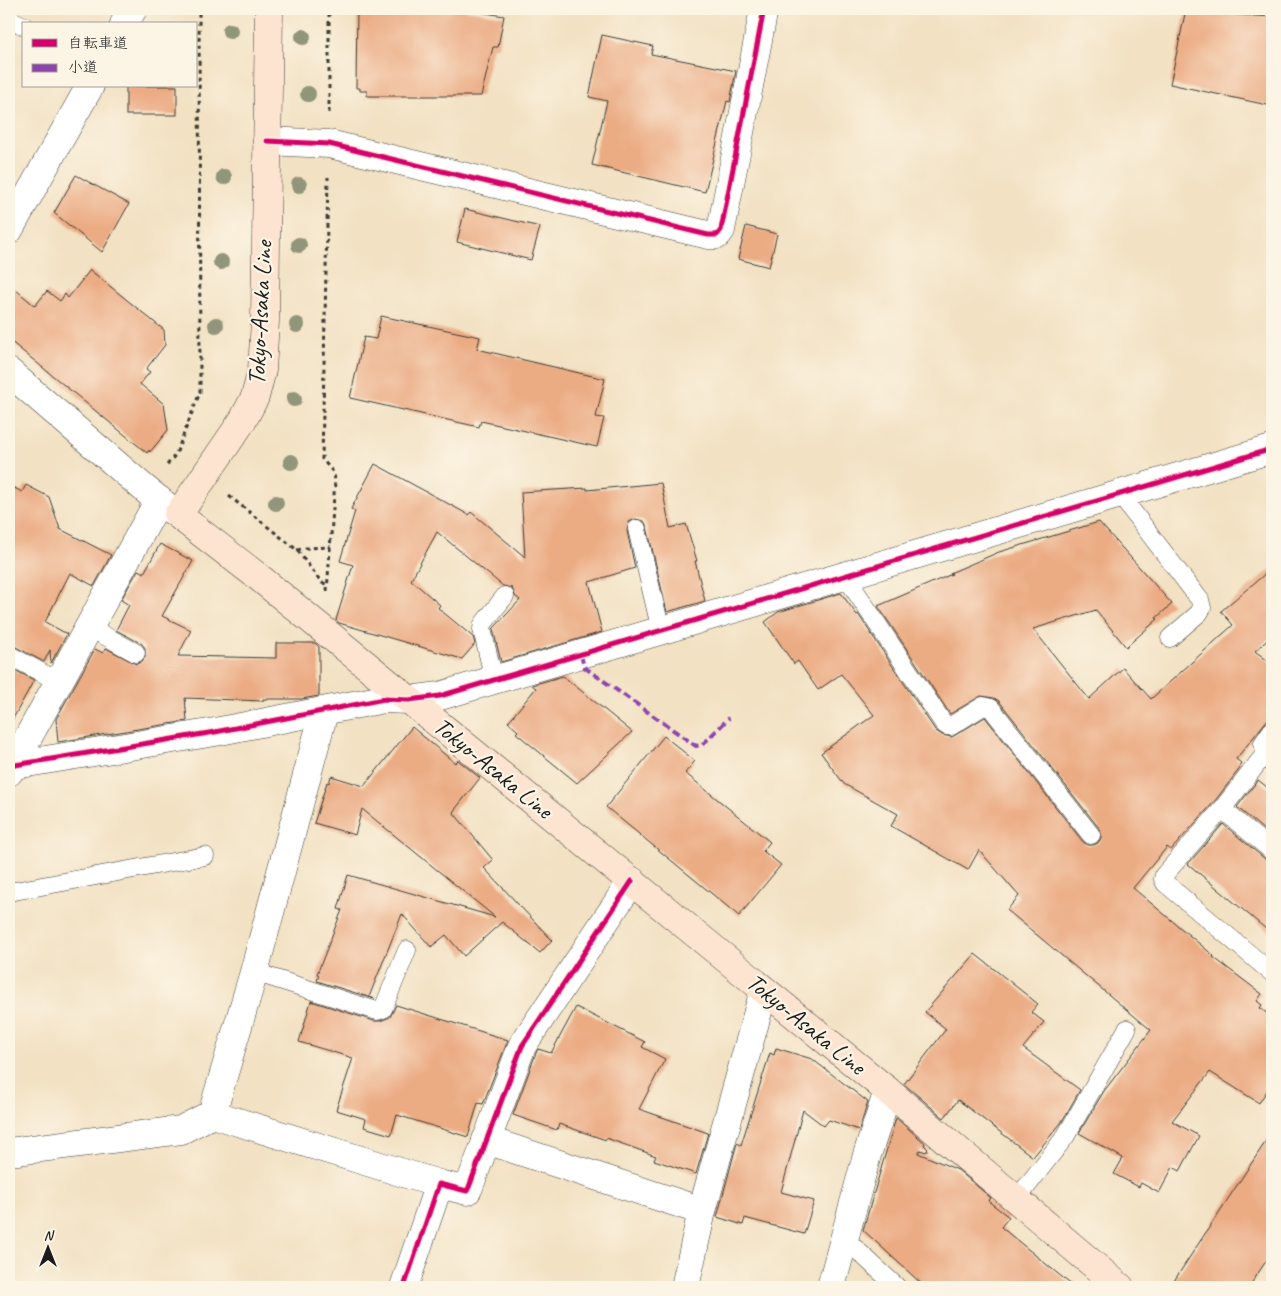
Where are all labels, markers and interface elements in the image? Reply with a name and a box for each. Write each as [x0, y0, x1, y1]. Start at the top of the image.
legend [22, 22, 198, 88]
text: 自転車道 [68, 34, 128, 53]
text: 小道 [68, 58, 98, 77]
street label: Tokyo-Asaka Line [240, 238, 280, 386]
street label: Tokyo-Asaka Line [427, 710, 561, 827]
street label: Tokyo-Asaka Line [740, 966, 874, 1083]
north arrow [22, 1224, 72, 1274]
text: N [44, 1227, 55, 1244]

